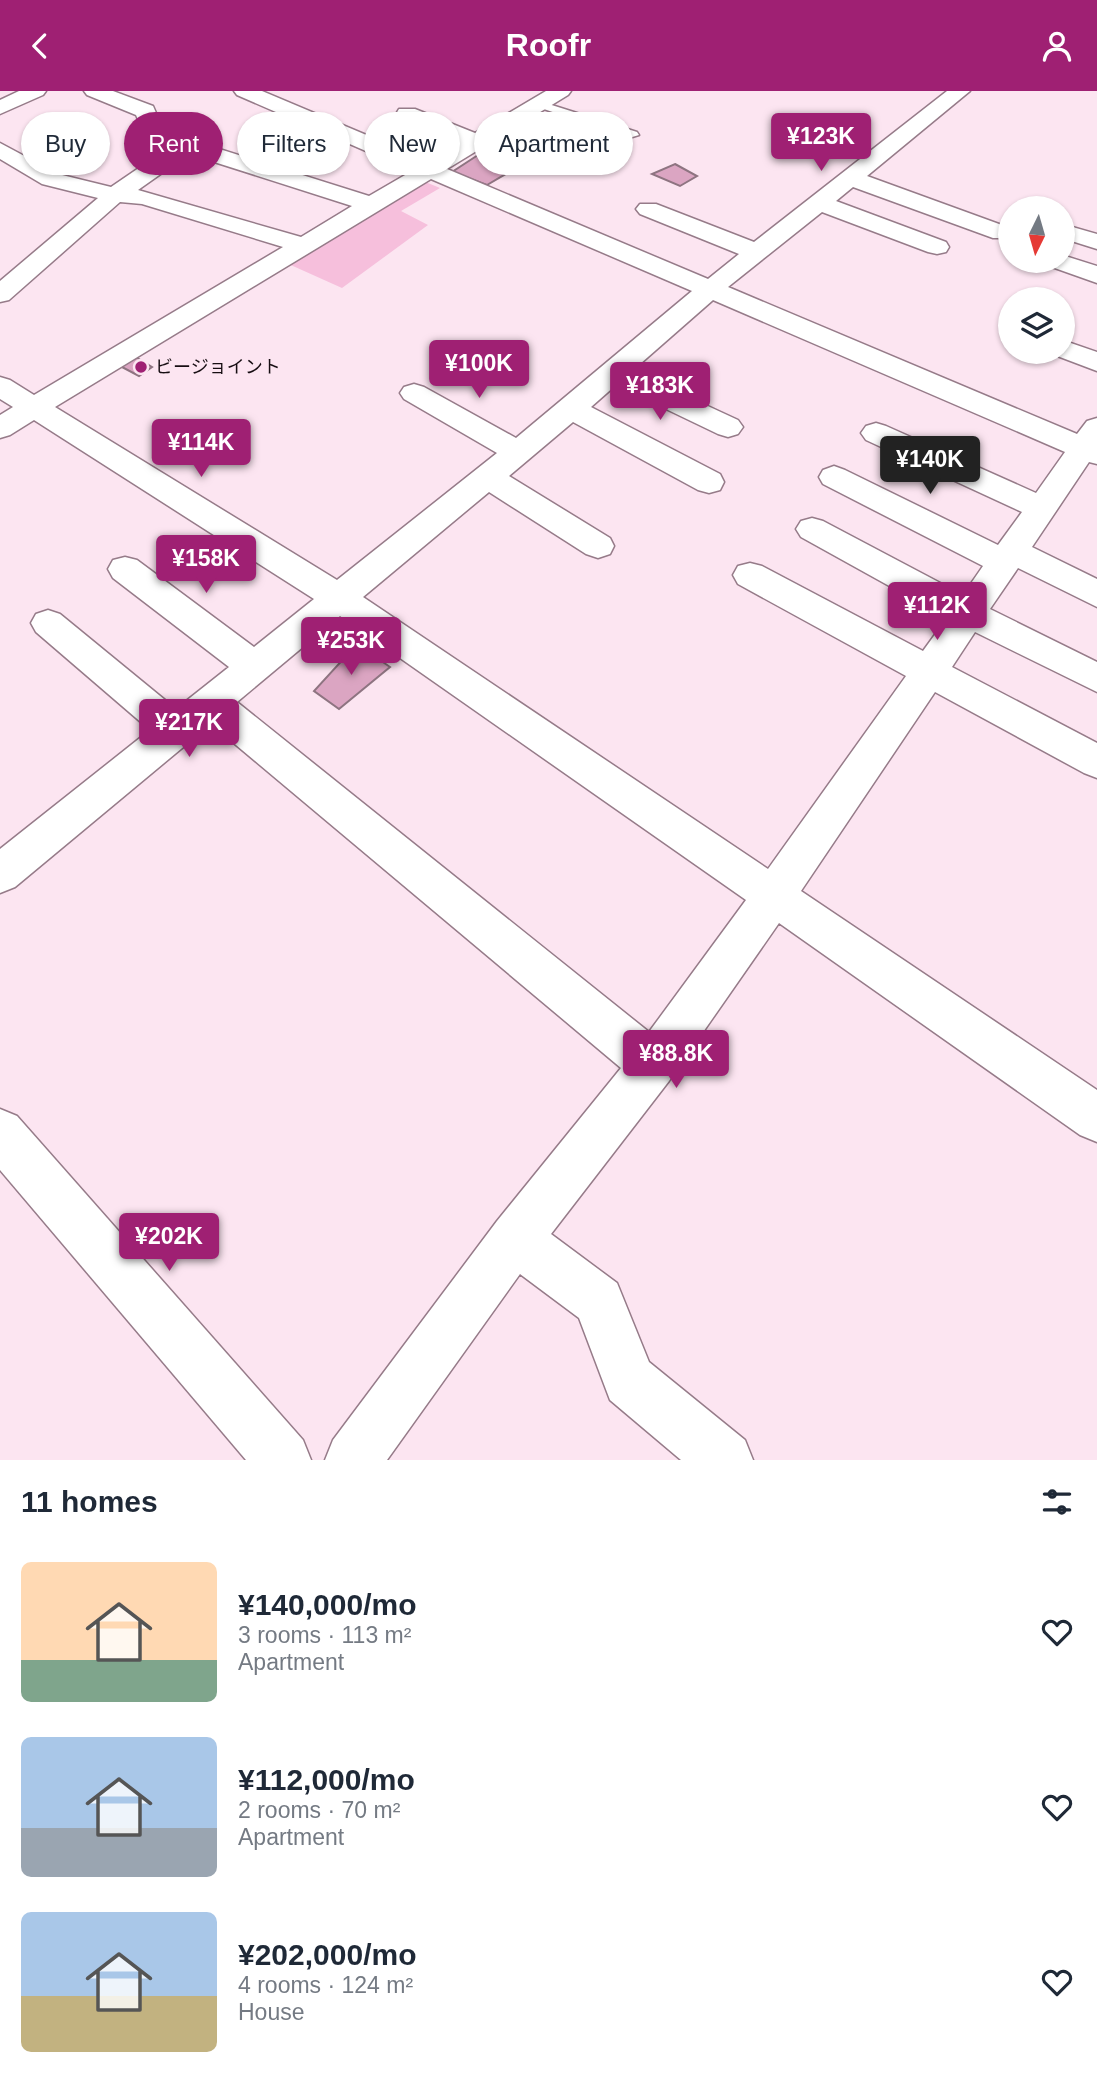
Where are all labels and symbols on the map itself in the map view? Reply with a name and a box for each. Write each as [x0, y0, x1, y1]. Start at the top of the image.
pin: ¥123K [772, 113, 870, 173]
north arrow [998, 196, 1074, 273]
pin: ¥100K [430, 341, 528, 400]
place label: ビージョイント [155, 357, 281, 377]
marker: ビージョイント [133, 359, 149, 375]
pin: ¥183K [611, 363, 709, 422]
pin: ¥114K [152, 419, 250, 479]
pin: ¥140K [881, 437, 979, 496]
pin: ¥158K [157, 535, 255, 595]
pin: ¥112K [888, 582, 986, 642]
pin: ¥253K [302, 617, 400, 677]
pin: ¥217K [140, 699, 238, 759]
pin: ¥88.8K [619, 1031, 733, 1090]
pin: ¥202K [120, 1213, 218, 1273]

